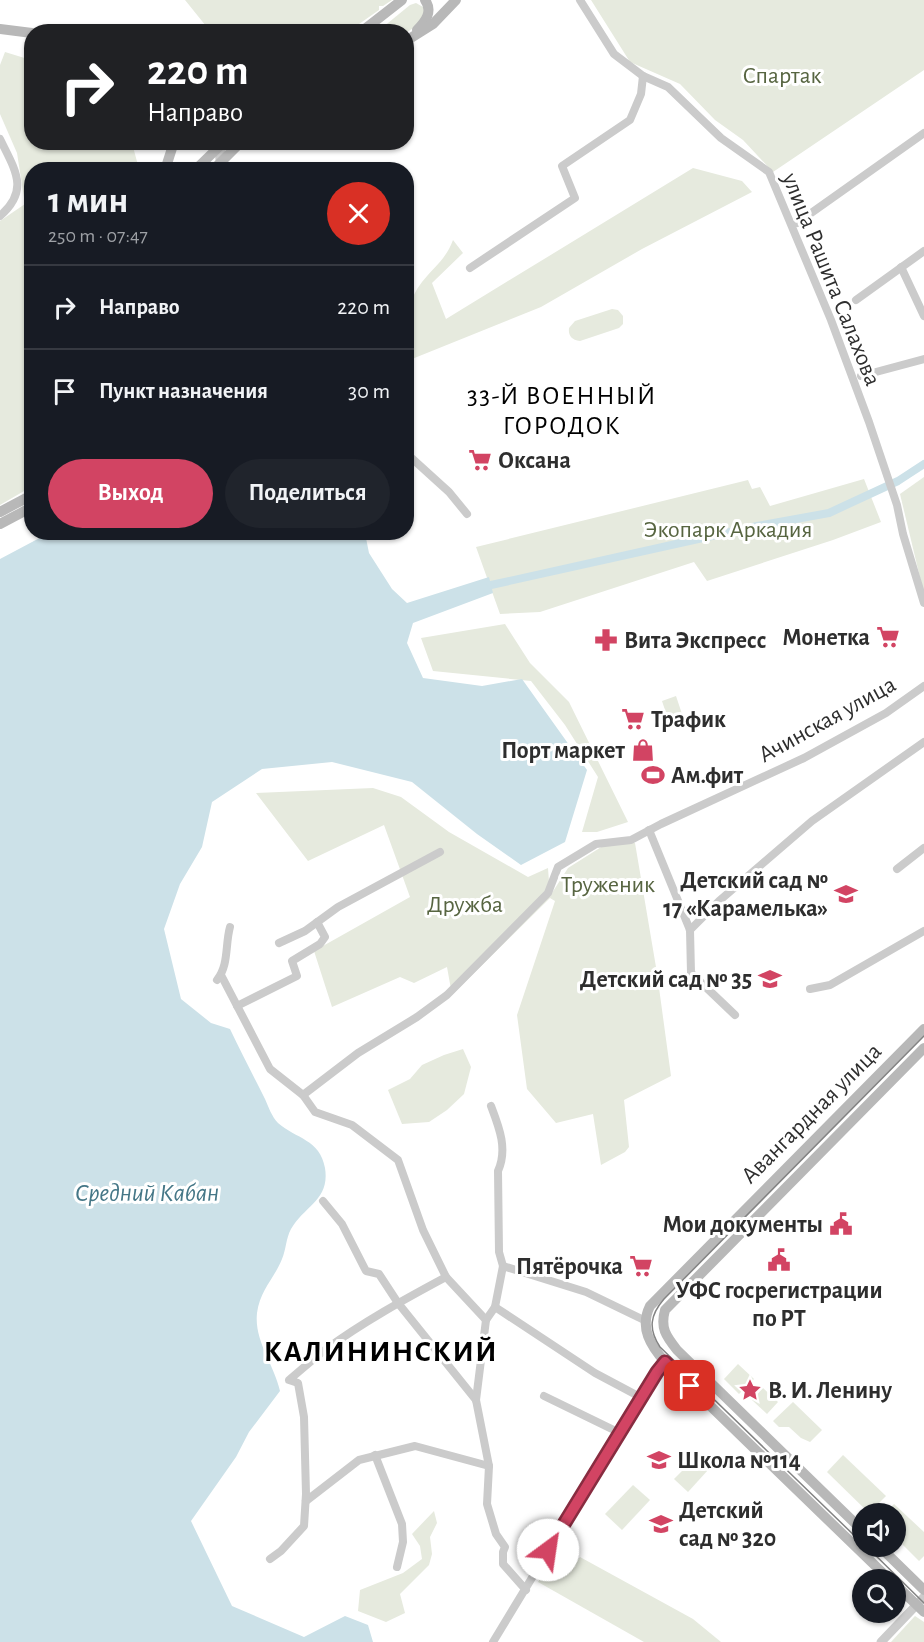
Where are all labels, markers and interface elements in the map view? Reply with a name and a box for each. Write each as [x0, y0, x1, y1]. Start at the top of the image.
icon: right [48, 48, 126, 126]
text: 220 m [147, 50, 249, 92]
park label: Спартак [743, 64, 821, 88]
text: Направо [147, 99, 243, 126]
street label: улица Рашита Салахова [777, 169, 885, 389]
button: close [327, 182, 390, 245]
text: 1 мин [48, 183, 128, 219]
text: 250 m · 07:47 [48, 226, 148, 246]
icon: right [48, 291, 81, 324]
text: Направо [99, 296, 180, 318]
text: 220 m [337, 296, 390, 318]
icon: arrive [48, 375, 81, 408]
text: Пункт назначения [99, 380, 268, 402]
text: 30 m [348, 380, 390, 402]
district label: 33-Й ВОЕННЫЙ ГОРОДОК [467, 383, 657, 439]
supermarket icon: Оксана [467, 447, 493, 473]
place label: Оксана [498, 449, 571, 473]
button: Выход [48, 459, 213, 528]
button: Поделиться [225, 459, 390, 528]
park label: Экопарк Аркадия [643, 518, 813, 542]
supermarket icon: Монетка [875, 624, 901, 650]
place label: Монетка [782, 626, 870, 650]
pharmacy icon: Вита Экспресс [593, 627, 619, 653]
place label: Вита Экспресс [624, 629, 766, 653]
street label: Ачинская улица [755, 672, 900, 767]
supermarket icon: Трафик [620, 706, 646, 732]
place label: Трафик [651, 708, 726, 732]
shop icon: Порт маркет [630, 737, 656, 763]
place label: Порт маркет [501, 739, 626, 763]
sports icon: Ам.фит [640, 762, 666, 788]
place label: Ам.фит [671, 764, 744, 788]
place label: Детский сад № 17 «Карамелька» [663, 869, 828, 921]
park label: Труженик [561, 873, 655, 897]
school or university icon: Детский сад № 17 «Карамелька» [833, 881, 859, 907]
park label: Дружба [427, 893, 503, 917]
school or university icon: Детский сад № 35 [757, 966, 783, 992]
place label: Детский сад № 35 [580, 968, 752, 992]
street label: Авангардная улица [737, 1039, 886, 1188]
water label: Средний Кабан [75, 1180, 219, 1206]
public building icon: Мои документы [828, 1211, 854, 1237]
place label: Мои документы [663, 1213, 823, 1237]
public building icon: УФС госрегистрации по РТ [766, 1247, 792, 1273]
supermarket icon: Пятёрочка [628, 1253, 654, 1279]
place label: Пятёрочка [516, 1255, 623, 1279]
place label: УФС госрегистрации по РТ [675, 1279, 883, 1331]
district label: КАЛИНИНСКИЙ [264, 1336, 498, 1367]
pin [664, 1360, 715, 1411]
icon: arrive [673, 1369, 706, 1402]
place icon: В. И. Ленину [737, 1377, 763, 1403]
place label: В. И. Ленину [768, 1379, 892, 1403]
school or university icon: Школа №114 [646, 1447, 672, 1473]
place label: Школа №114 [677, 1449, 801, 1473]
place label: Детский сад № 320 [679, 1499, 776, 1551]
map controls [852, 1503, 906, 1623]
button: sound [852, 1503, 906, 1557]
school or university icon: Детский сад № 320 [648, 1511, 674, 1537]
position arrow [516, 1518, 580, 1582]
button: search [852, 1569, 906, 1623]

